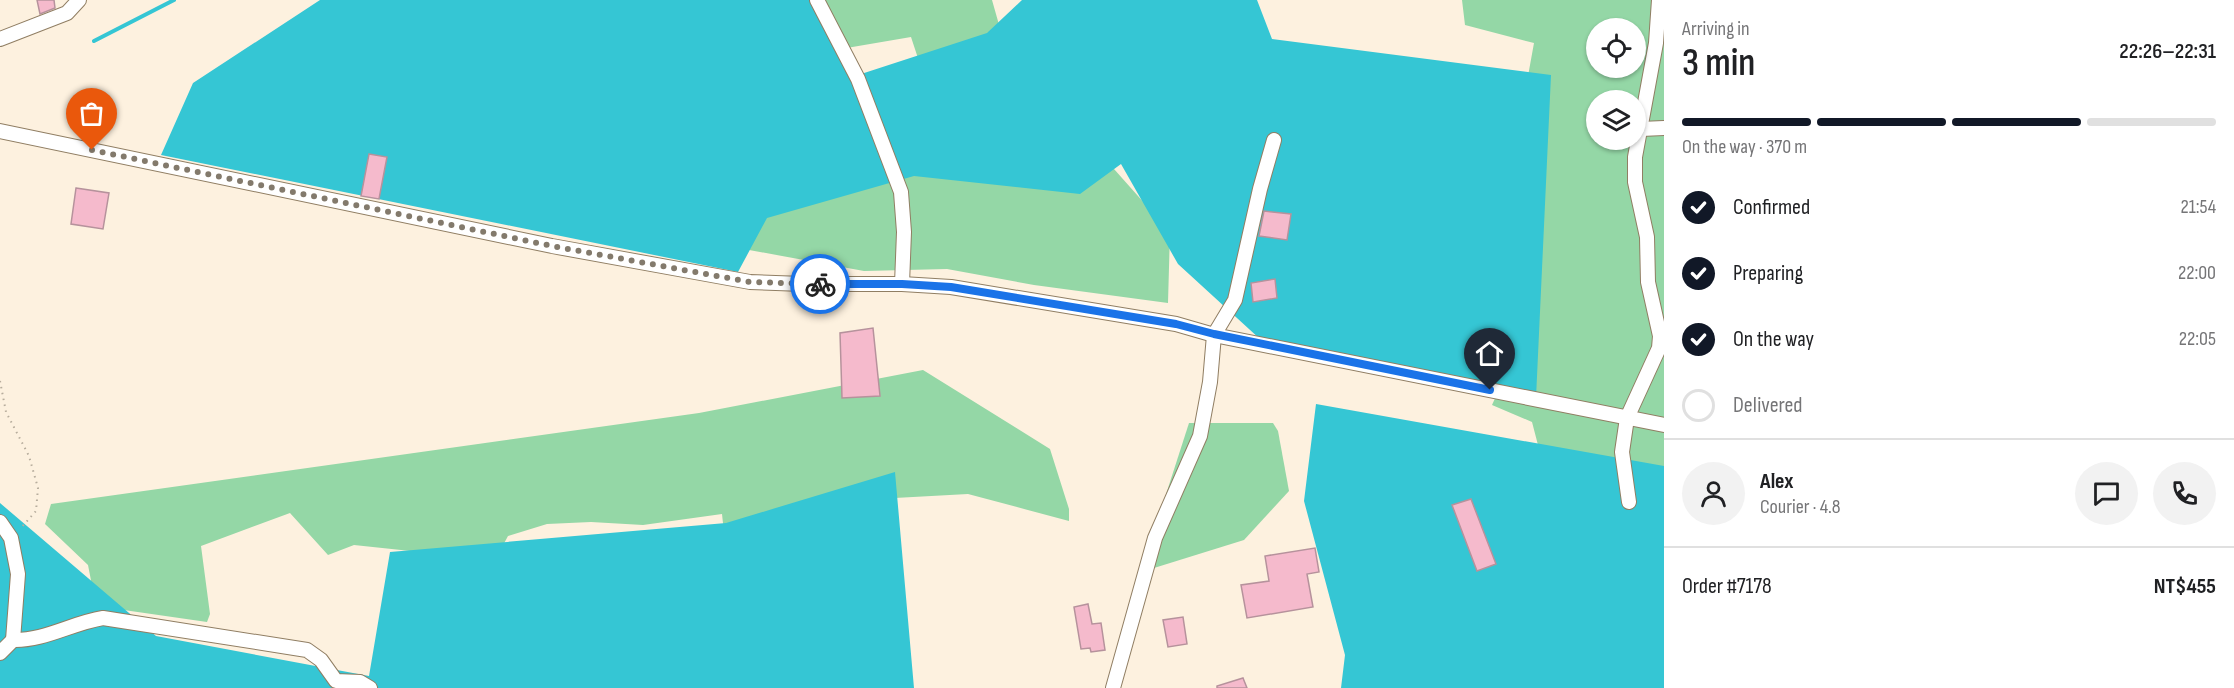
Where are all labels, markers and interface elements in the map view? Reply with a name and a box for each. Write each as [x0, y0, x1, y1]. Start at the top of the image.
text: Arriving in [1682, 17, 1750, 41]
map controls [1586, 18, 1646, 150]
button: locate [1586, 18, 1646, 78]
text: 22:26–22:31 [2119, 38, 2216, 65]
text: 3 min [1682, 40, 1755, 87]
pin [66, 88, 117, 150]
button: layers [1586, 90, 1646, 150]
icon: bag [75, 97, 108, 130]
text: On the way · 370 m [1682, 135, 1807, 159]
icon: check [1682, 191, 1715, 224]
text: Confirmed [1733, 194, 1810, 221]
text: 21:54 [2180, 195, 2216, 219]
courier [790, 254, 850, 314]
icon: check [1682, 257, 1715, 290]
text: Preparing [1733, 260, 1803, 287]
text: 22:00 [2178, 261, 2216, 285]
icon: bike [804, 268, 837, 301]
icon: check [1682, 323, 1715, 356]
text: On the way [1733, 326, 1814, 353]
text: 22:05 [2179, 327, 2216, 351]
pin [1464, 328, 1515, 390]
icon: home [1473, 337, 1506, 370]
text: Delivered [1733, 392, 1802, 419]
button: person [1682, 462, 1745, 525]
button: chat [2075, 462, 2138, 525]
button: phone [2153, 462, 2216, 525]
text: Alex [1760, 468, 1793, 495]
text: Courier · 4.8 [1760, 495, 1841, 519]
text: Order #7178 [1682, 573, 1772, 600]
text: NT$455 [2154, 573, 2216, 600]

